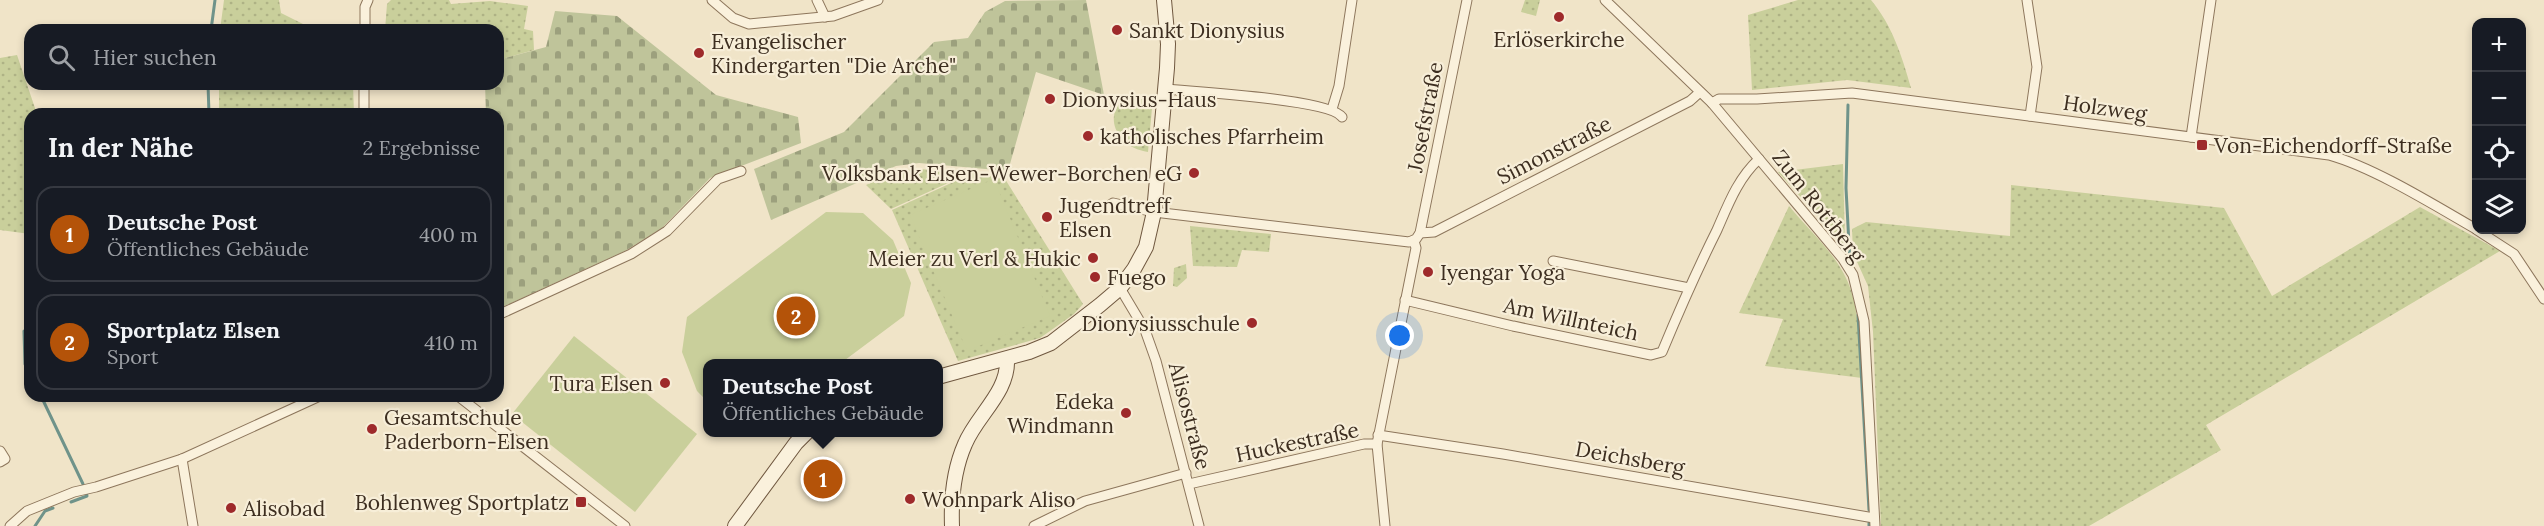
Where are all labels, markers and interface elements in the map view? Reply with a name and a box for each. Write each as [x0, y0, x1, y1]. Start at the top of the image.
marker: Erlöserkirche [1552, 10, 1566, 24]
place label: Sankt Dionysius [1129, 17, 1285, 44]
map controls [2472, 18, 2526, 234]
button: + [2472, 18, 2526, 72]
marker: Sankt Dionysius [1110, 23, 1124, 37]
search box [24, 24, 504, 90]
place label: Erlöserkirche [1493, 26, 1625, 53]
place label: Evangelischer Kindergarten "Die Arche" [711, 28, 956, 79]
icon: search [45, 41, 78, 74]
text: Hier suchen [93, 43, 217, 71]
marker: Evangelischer Kindergarten "Die Arche" [692, 46, 706, 60]
street label: Josefstraße [1401, 60, 1449, 175]
button: − [2472, 72, 2526, 126]
place label: Dionysius-Haus [1062, 86, 1217, 113]
street label: Holzweg [2061, 89, 2149, 127]
marker: Dionysius-Haus [1043, 92, 1057, 106]
street label: Simonstraße [1492, 110, 1616, 190]
place label: katholisches Pfarrheim [1100, 123, 1324, 150]
button: locate [2472, 126, 2526, 180]
marker: katholisches Pfarrheim [1081, 129, 1095, 143]
text: In der Nähe [48, 131, 193, 164]
place label: Von-Eichendorff-Straße [2213, 132, 2452, 159]
text: 2 Ergebnisse [362, 135, 480, 160]
marker: Von-Eichendorff-Straße [2195, 138, 2209, 152]
street label: Zum Rottberg [1767, 144, 1872, 268]
place label: Volksbank Elsen-Wewer-Borchen eG [821, 160, 1182, 187]
marker: Volksbank Elsen-Wewer-Borchen eG [1187, 166, 1201, 180]
button: layers [2472, 180, 2526, 234]
place label: Jugendtreff Elsen [1058, 192, 1172, 243]
text: Deutsche Post [107, 208, 257, 236]
marker: Jugendtreff Elsen [1040, 210, 1054, 224]
text: 1 [65, 222, 74, 247]
text: 400 m [419, 222, 478, 247]
text: Öffentliches Gebäude [107, 236, 309, 261]
place label: Meier zu Verl & Hukic [868, 245, 1081, 272]
marker: Meier zu Verl & Hukic [1086, 251, 1100, 265]
place label: Iyengar Yoga [1440, 259, 1565, 286]
place label: Fuego [1107, 264, 1166, 291]
marker: Iyengar Yoga [1421, 265, 1435, 279]
marker: Fuego [1088, 270, 1102, 284]
street label: Am Willnteich [1500, 291, 1641, 346]
pin: 2 [776, 294, 816, 338]
place label: Dionysiusschule [1081, 310, 1240, 337]
text: Sportplatz Elsen [107, 316, 280, 344]
marker: Dionysiusschule [1245, 316, 1259, 330]
your location [1385, 321, 1414, 350]
text: 2 [64, 330, 75, 355]
text: 410 m [424, 330, 478, 355]
text: Sport [107, 344, 158, 369]
street label: Alisostraße [1162, 358, 1217, 473]
popup [703, 359, 943, 437]
place label: Tura Elsen [549, 370, 653, 397]
text: Deutsche Post [722, 372, 873, 400]
marker: Tura Elsen [658, 376, 672, 390]
place label: Edeka Windmann [1007, 388, 1114, 439]
text: Öffentliches Gebäude [722, 400, 924, 425]
place label: Gesamtschule Paderborn-Elsen [384, 404, 550, 455]
marker: Edeka Windmann [1119, 406, 1133, 420]
street label: Huckestraße [1233, 416, 1361, 468]
marker: Gesamtschule Paderborn-Elsen [365, 422, 379, 436]
street label: Deichsberg [1573, 435, 1687, 481]
pin: 1 [804, 456, 842, 502]
place label: Wohnpark Aliso [922, 486, 1076, 513]
place label: Bohlenweg Sportplatz [355, 489, 569, 516]
marker: Wohnpark Aliso [903, 492, 917, 506]
place label: Alisobad [242, 495, 325, 522]
marker: Bohlenweg Sportplatz [574, 495, 588, 509]
marker: Alisobad [224, 501, 238, 515]

